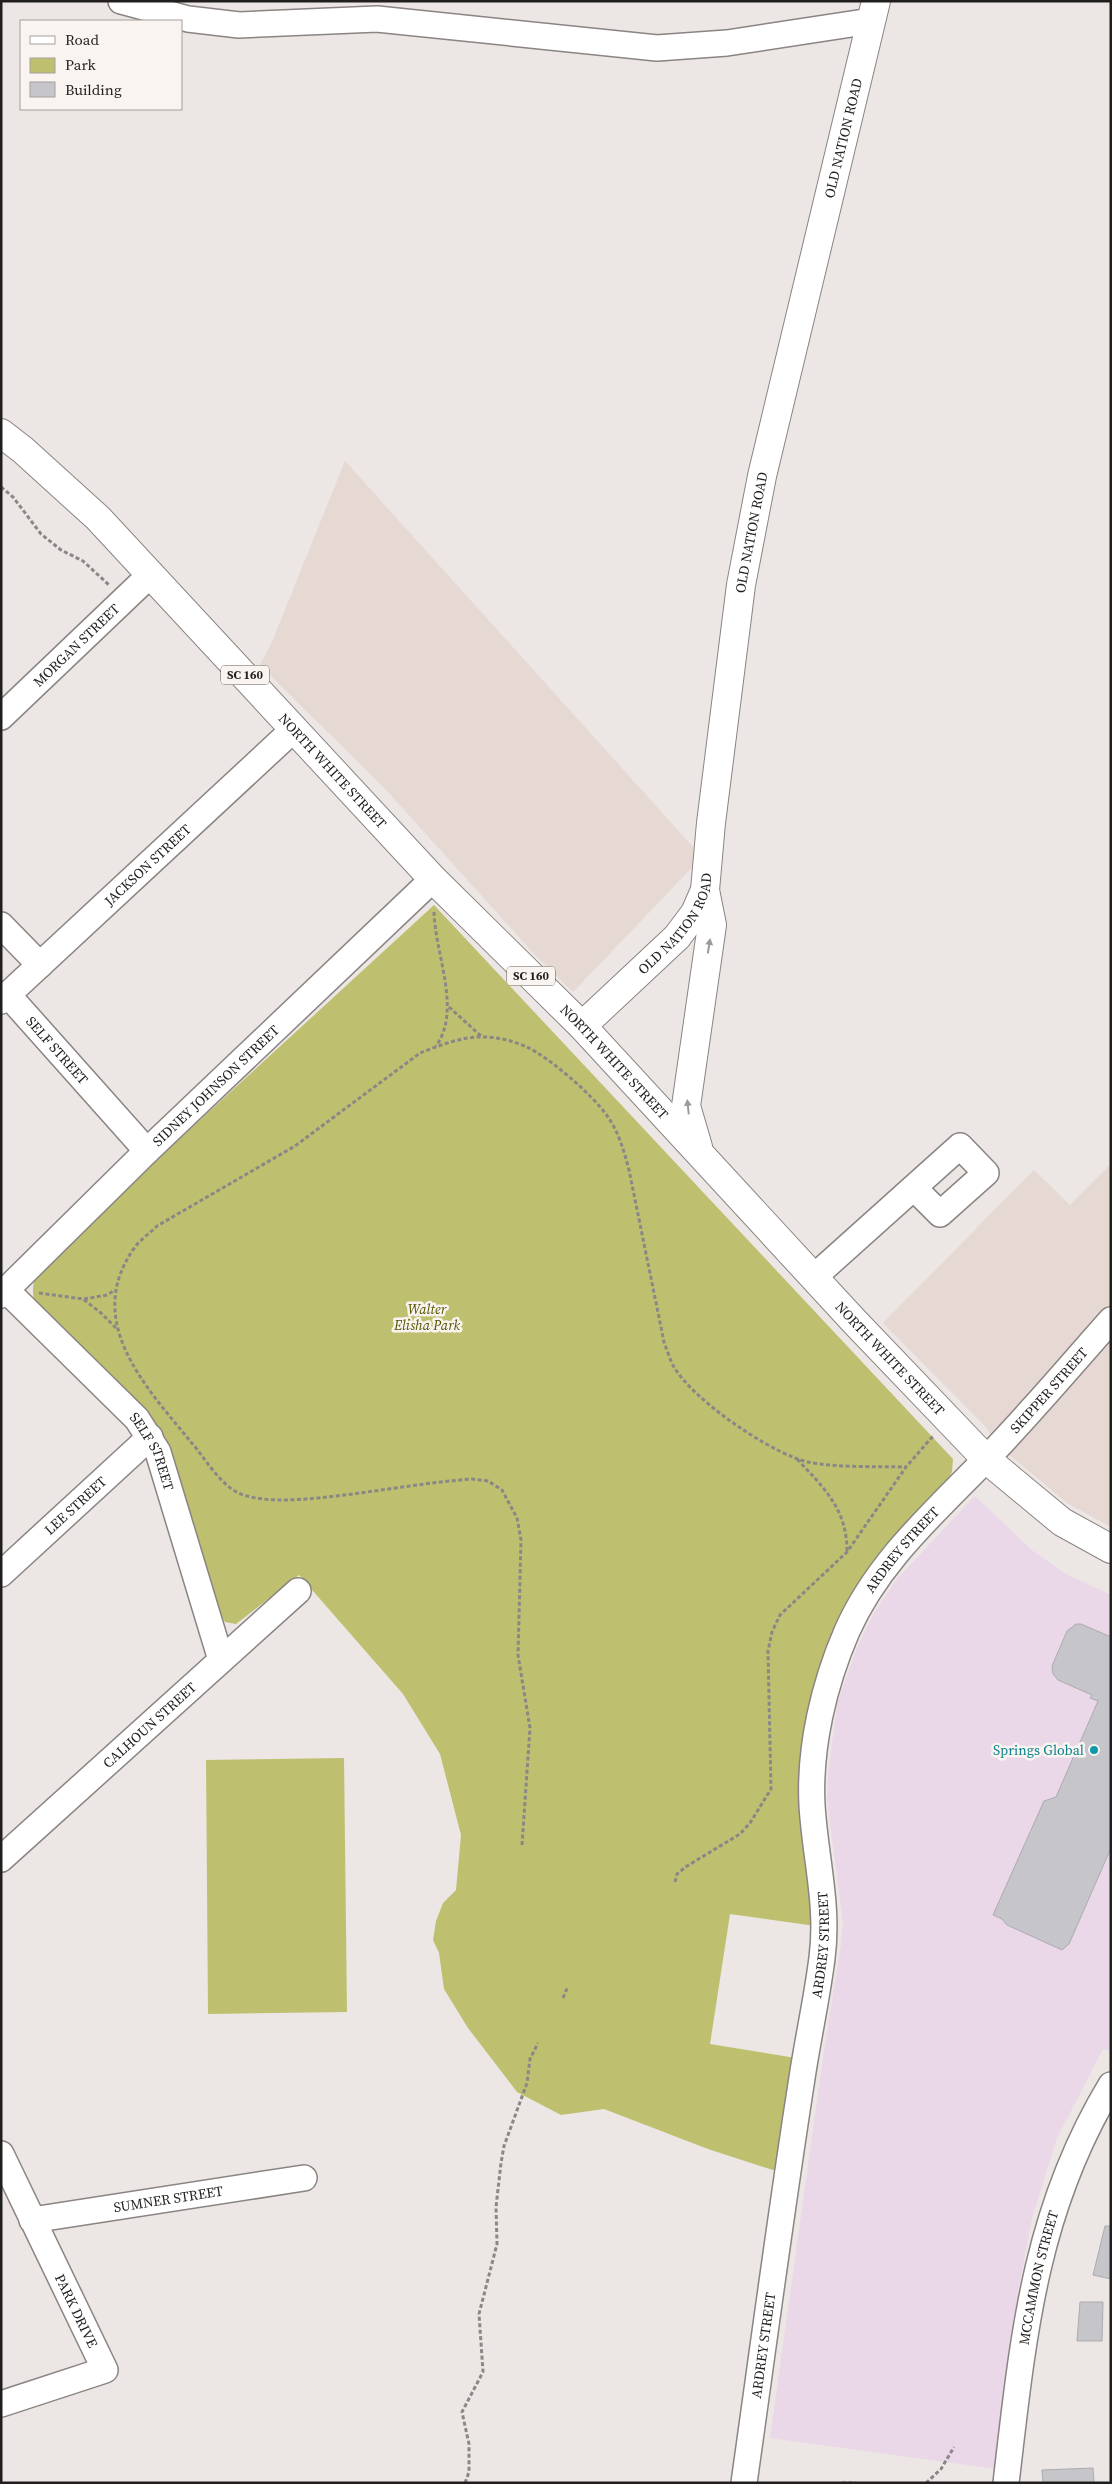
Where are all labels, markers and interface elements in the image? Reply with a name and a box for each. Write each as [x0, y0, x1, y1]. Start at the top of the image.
legend [20, 20, 182, 110]
text: Road [65, 29, 99, 50]
text: Park [65, 54, 97, 75]
street label: OLD NATION ROAD [819, 76, 867, 200]
text: Building [65, 79, 122, 100]
street label: OLD NATION ROAD [730, 470, 773, 594]
street label: MORGAN STREET [29, 599, 124, 691]
road number: SC 160 [221, 666, 269, 684]
street label: NORTH WHITE STREET [274, 709, 392, 833]
street label: JACKSON STREET [99, 819, 196, 911]
street label: OLD NATION ROAD [633, 872, 716, 979]
one-way arrow [705, 938, 713, 954]
road number: SC 160 [507, 966, 555, 986]
street label: NORTH WHITE STREET [556, 1000, 673, 1124]
street label: SELF STREET [22, 1012, 93, 1089]
street label: SIDNEY JOHNSON STREET [148, 1020, 284, 1151]
one-way arrow [684, 1098, 692, 1114]
street label: NORTH WHITE STREET [831, 1297, 949, 1420]
park label: Walter Elisha Park [393, 1299, 460, 1335]
street label: SKIPPER STREET [1005, 1343, 1093, 1438]
street label: SELF STREET [125, 1407, 179, 1493]
street label: LEE STREET [40, 1471, 111, 1539]
street label: ARDREY STREET [860, 1502, 944, 1597]
street label: CALHOUN STREET [98, 1677, 201, 1773]
place label: Springs Global [993, 1740, 1084, 1760]
marker: Springs Global [1088, 1744, 1100, 1756]
street label: ARDREY STREET [806, 1890, 834, 1999]
street label: SUMNER STREET [112, 2181, 225, 2217]
street label: MCCAMMON STREET [1014, 2208, 1064, 2346]
street label: PARK DRIVE [50, 2270, 103, 2351]
street label: ARDREY STREET [746, 2290, 781, 2400]

